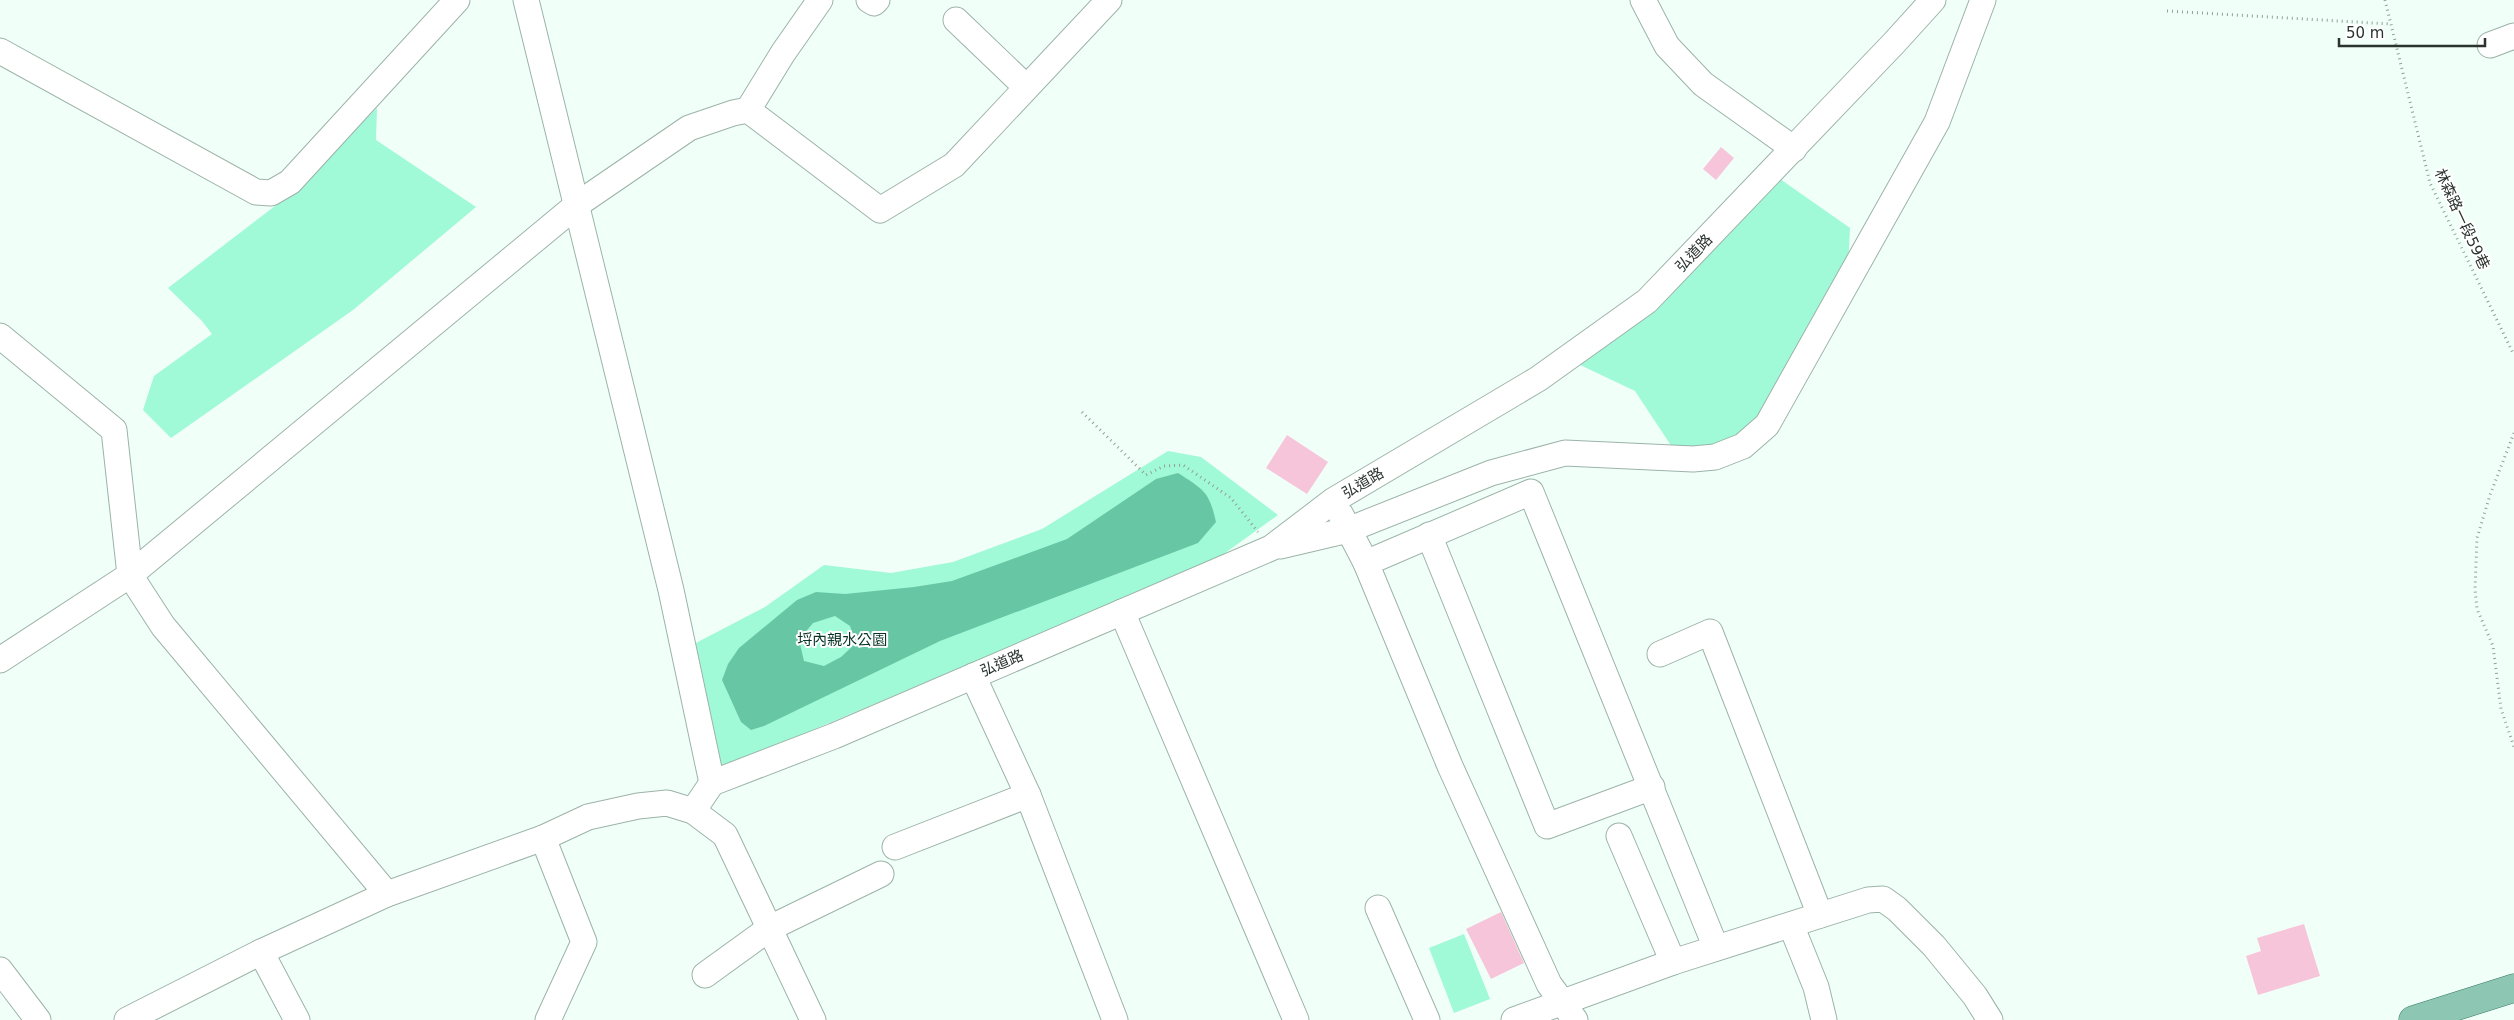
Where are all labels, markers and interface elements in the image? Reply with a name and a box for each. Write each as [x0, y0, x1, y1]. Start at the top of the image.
scale bar [2339, 15, 2485, 47]
text: 50 m [2346, 24, 2384, 42]
street label: 林森路一段59巷 [2431, 166, 2493, 272]
street label: 弘道路 [1672, 231, 1716, 275]
street label: 弘道路 [1339, 464, 1387, 502]
park label: 埒內親水公園 [797, 631, 887, 649]
street label: 弘道路 [978, 646, 1026, 680]

